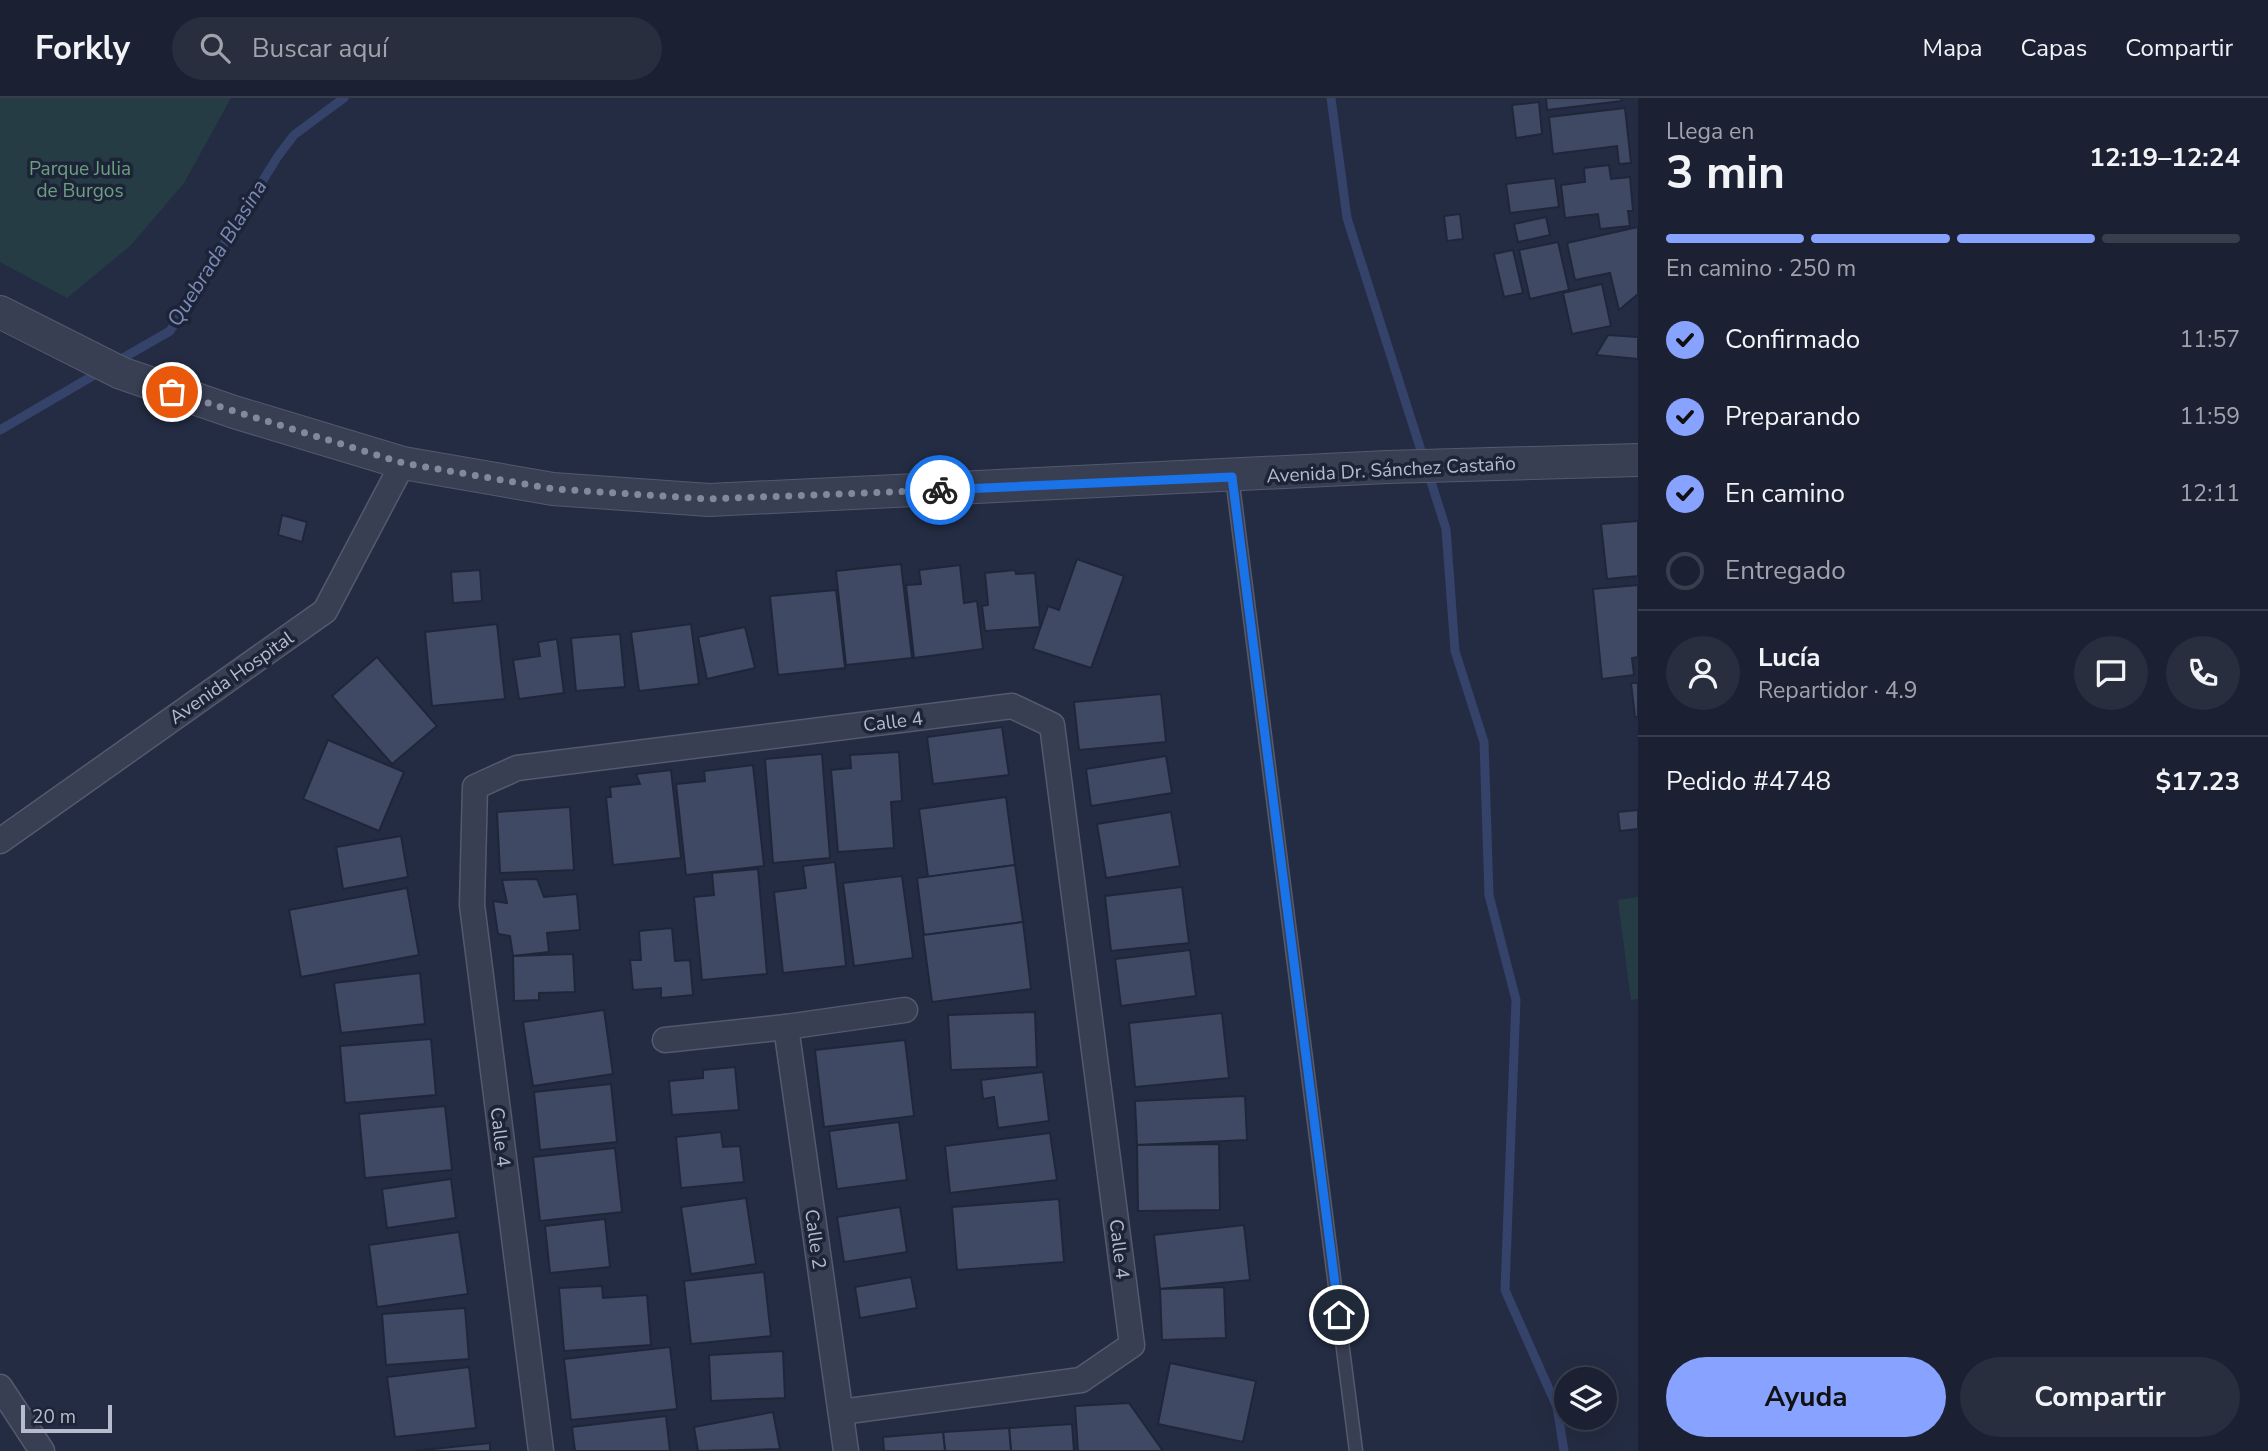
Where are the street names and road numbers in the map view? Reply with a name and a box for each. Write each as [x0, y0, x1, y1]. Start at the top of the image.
street label: Avenida Dr. Sánchez Castaño [1266, 450, 1516, 490]
street label: Avenida Hospital [164, 625, 299, 730]
street label: Calle 4 [862, 705, 925, 739]
street label: Calle 4 [483, 1106, 517, 1169]
street label: Calle 2 [798, 1208, 832, 1271]
street label: Calle 4 [1102, 1218, 1136, 1281]

